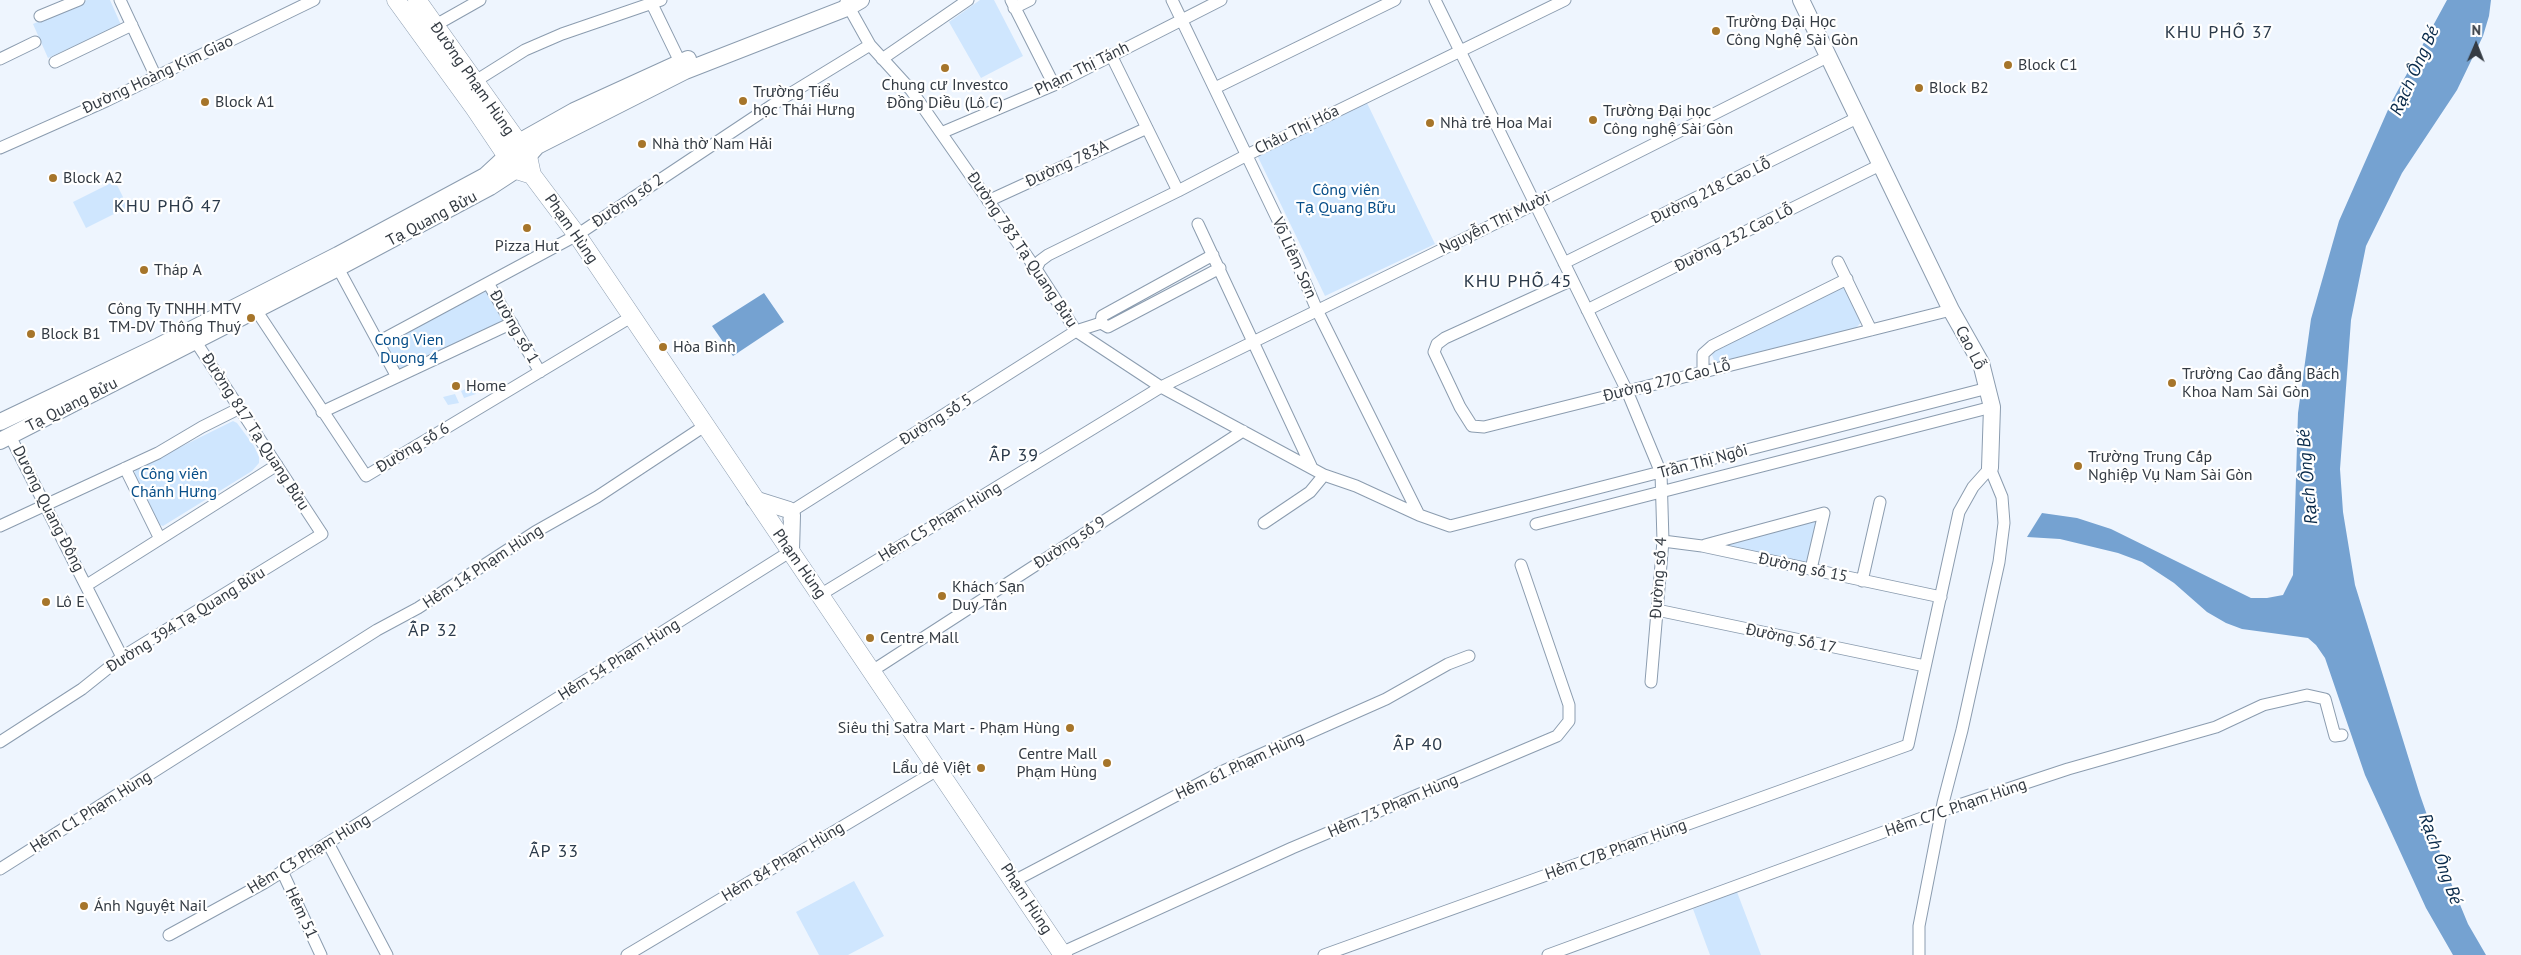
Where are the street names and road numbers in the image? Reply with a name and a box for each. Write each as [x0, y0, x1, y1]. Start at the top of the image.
street label: Đường Phạm Hùng [426, 19, 518, 139]
street label: Đường Hoàng Kim Giao [80, 32, 236, 118]
street label: Phạm Thị Tánh [1032, 38, 1132, 100]
street label: Châu Thị Hóa [1252, 101, 1342, 159]
street label: Đường 783A [1023, 137, 1111, 191]
street label: Đường 218 Cao Lỗ [1648, 154, 1774, 228]
street label: Đường 783 Tạ Quang Bửu [963, 169, 1081, 331]
street label: Đường số 2 [589, 170, 667, 232]
street label: Tạ Quang Bửu [383, 187, 481, 251]
street label: Nguyễn Thị Mười [1436, 188, 1554, 258]
street label: Phạm Hùng [540, 190, 602, 268]
street label: Đường 232 Cao Lỗ [1671, 200, 1797, 276]
street label: Võ Liêm Sơn [1268, 214, 1320, 302]
street label: Đường số 1 [485, 287, 543, 367]
street label: Cao Lỗ [1951, 323, 1989, 373]
street label: Đường 817 Tạ Quang Bửu [197, 350, 313, 514]
street label: Đường 270 Cao Lỗ [1601, 356, 1733, 406]
street label: Tạ Quang Bửu [23, 374, 121, 436]
street label: Đường số 5 [896, 390, 976, 450]
street label: Đường số 6 [373, 419, 453, 477]
street label: Trần Thị Ngôi [1656, 441, 1750, 483]
street label: Dương Quang Đông [8, 443, 88, 575]
street label: Hẻm C5 Phạm Hùng [875, 478, 1005, 566]
street label: Đường số 9 [1031, 513, 1109, 573]
street label: Hẻm 14 Phạm Hùng [419, 521, 547, 613]
street label: Phạm Hùng [768, 525, 830, 603]
street label: Đường số 4 [1647, 537, 1671, 619]
street label: Đường số 15 [1757, 549, 1849, 587]
street label: Đường 394 Tạ Quang Bửu [103, 563, 269, 677]
street label: Hẻm 54 Phạm Hùng [555, 615, 683, 705]
street label: Đường Số 17 [1744, 620, 1838, 658]
street label: Hẻm 61 Phạm Hùng [1173, 728, 1307, 804]
street label: Hẻm C1 Phạm Hùng [27, 767, 155, 857]
street label: Hẻm 73 Phạm Hùng [1325, 770, 1461, 842]
street label: Hẻm C7C Phạm Hùng [1883, 775, 2029, 841]
street label: Hẻm C3 Phạm Hùng [244, 810, 374, 898]
street label: Hẻm C7B Phạm Hùng [1543, 816, 1689, 884]
street label: Hẻm 84 Phạm Hùng [718, 818, 848, 906]
street label: Phạm Hùng [996, 860, 1056, 938]
street label: Hẻm 51 [281, 884, 321, 942]

